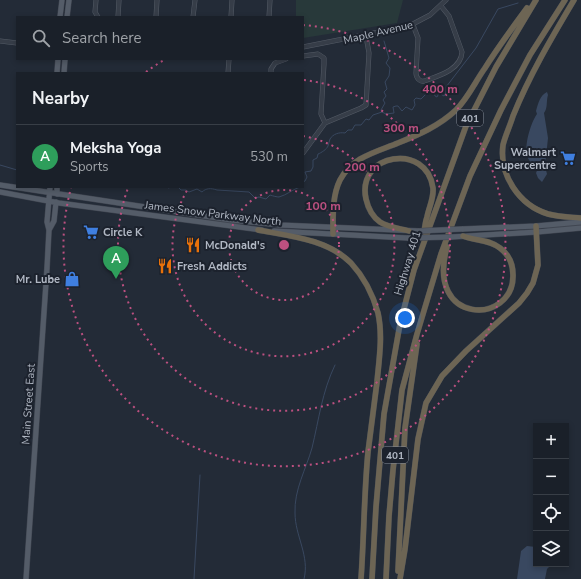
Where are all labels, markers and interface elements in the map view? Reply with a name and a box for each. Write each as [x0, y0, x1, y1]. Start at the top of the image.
search box [16, 16, 304, 60]
street label: Maple Avenue [342, 17, 415, 48]
icon: search [30, 27, 52, 49]
text: Search here [62, 28, 142, 48]
text: 400 m [422, 81, 458, 97]
text: Nearby [32, 87, 89, 110]
road number: 401 [457, 110, 483, 126]
text: 300 m [383, 120, 419, 136]
text: Meksha Yoga [70, 138, 161, 158]
place label: Walmart Supercentre [494, 145, 557, 173]
text: A [40, 148, 50, 166]
text: 530 m [250, 148, 288, 166]
supermarket icon: Walmart Supercentre [559, 149, 577, 167]
text: Sports [70, 158, 109, 176]
text: 200 m [344, 159, 380, 175]
street label: James Snow Parkway North [143, 198, 282, 229]
text: 100 m [305, 198, 341, 214]
supermarket icon: Circle K [82, 223, 100, 241]
place label: Circle K [103, 225, 143, 240]
street label: Highway 401 [391, 229, 424, 297]
restaurant icon: McDonald's [184, 236, 202, 254]
place label: McDonald's [205, 238, 265, 253]
centre of rings [277, 238, 291, 252]
pin: A [103, 246, 129, 279]
restaurant icon: Fresh Addicts [156, 257, 174, 275]
place label: Fresh Addicts [177, 259, 247, 274]
shop icon: Mr. Lube [63, 270, 81, 288]
place label: Mr. Lube [16, 272, 60, 287]
your location [395, 308, 415, 328]
street label: Main Street East [18, 363, 39, 445]
map controls [533, 423, 569, 567]
button: + [533, 423, 569, 459]
road number: 401 [382, 447, 408, 463]
button: − [533, 459, 569, 495]
button: locate [533, 495, 569, 531]
button: layers [533, 531, 569, 567]

